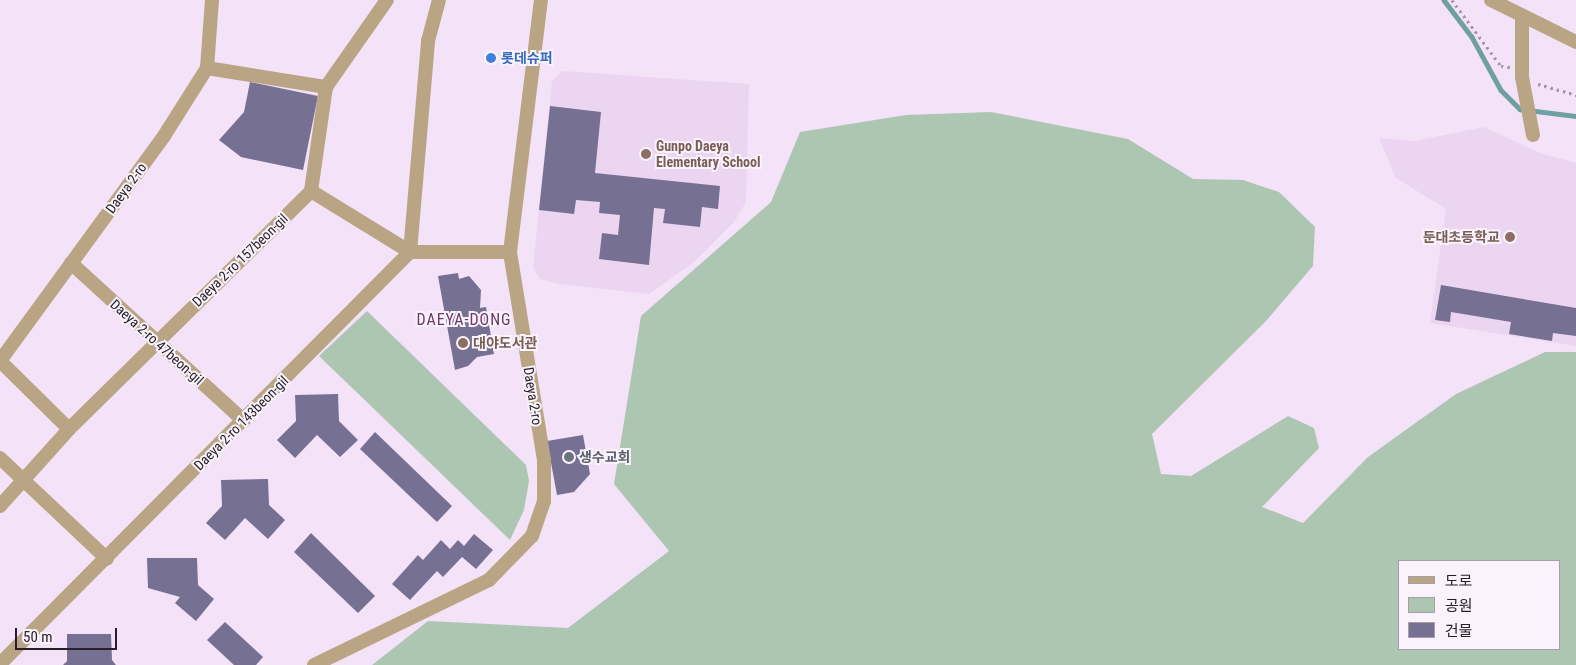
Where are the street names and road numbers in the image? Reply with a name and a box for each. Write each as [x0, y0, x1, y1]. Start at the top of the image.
street label: Daeya 2-ro [102, 159, 150, 217]
street label: Daeya 2-ro 157beon-gil [189, 210, 291, 310]
street label: Daeya 2-ro 47beon-gil [107, 296, 207, 388]
street label: Daeya 2-ro [520, 366, 546, 426]
street label: Daeya 2-ro 143beon-gil [190, 372, 292, 474]

